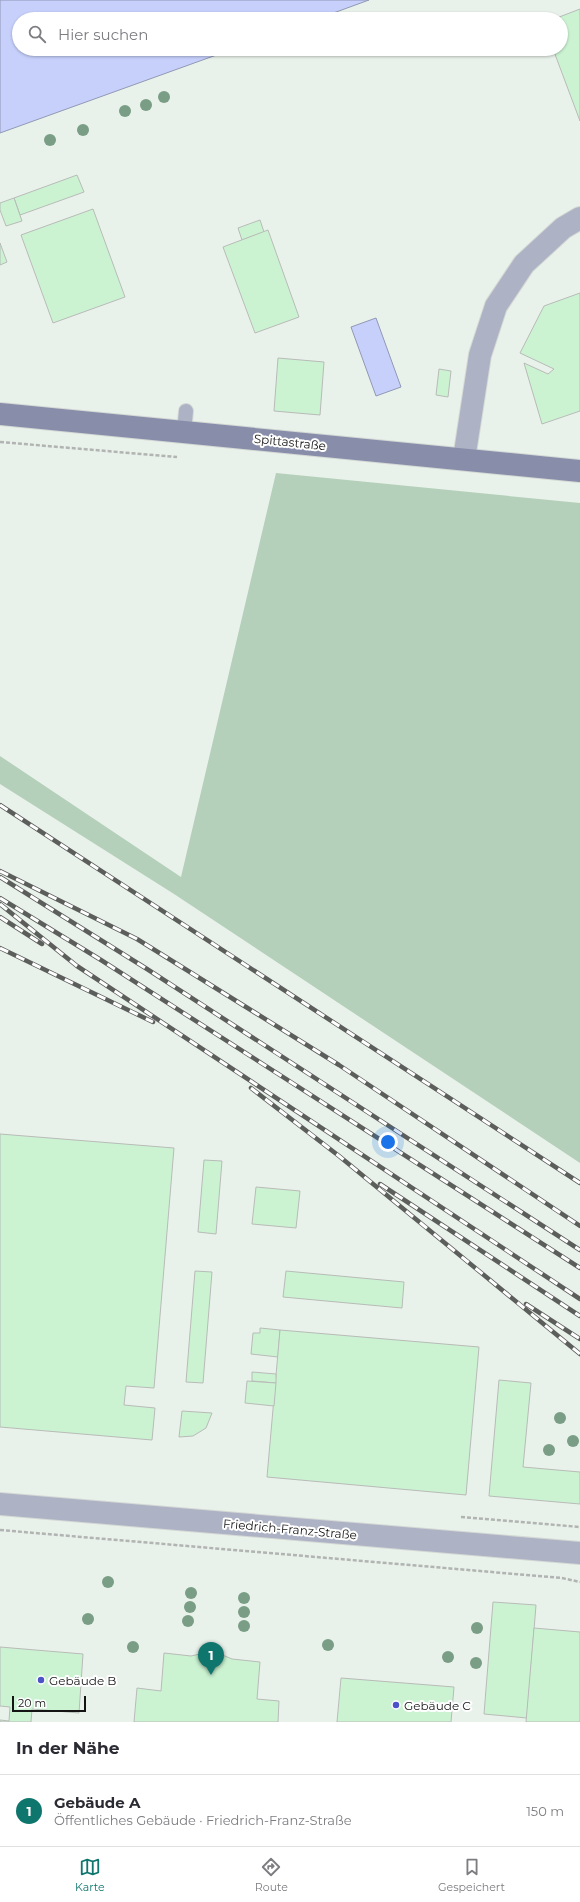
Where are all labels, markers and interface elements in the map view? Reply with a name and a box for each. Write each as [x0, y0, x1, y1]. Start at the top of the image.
search box [12, 12, 568, 56]
icon: search [26, 23, 48, 45]
text: Hier suchen [58, 25, 148, 44]
street label: Spittastraße [253, 431, 327, 453]
your location [378, 1132, 398, 1152]
street label: Friedrich-Franz-Straße [222, 1516, 358, 1542]
pin: 1 [198, 1642, 224, 1675]
place label: Gebäude B [49, 1673, 116, 1688]
marker: Gebäude B [36, 1675, 46, 1685]
scale bar [12, 1694, 86, 1713]
text: 20 m [18, 1696, 46, 1710]
place label: Gebäude C [404, 1698, 471, 1713]
marker: Gebäude C [391, 1700, 401, 1710]
text: In der Nähe [16, 1738, 120, 1758]
text: Gebäude A [54, 1793, 140, 1812]
text: 1 [26, 1803, 32, 1819]
text: 150 m [526, 1803, 564, 1819]
text: Öffentliches Gebäude · Friedrich-Franz-Straße [54, 1812, 352, 1828]
tab: Karte [75, 1856, 105, 1894]
tab: Route [255, 1856, 288, 1894]
tab: Gespeichert [438, 1856, 505, 1894]

